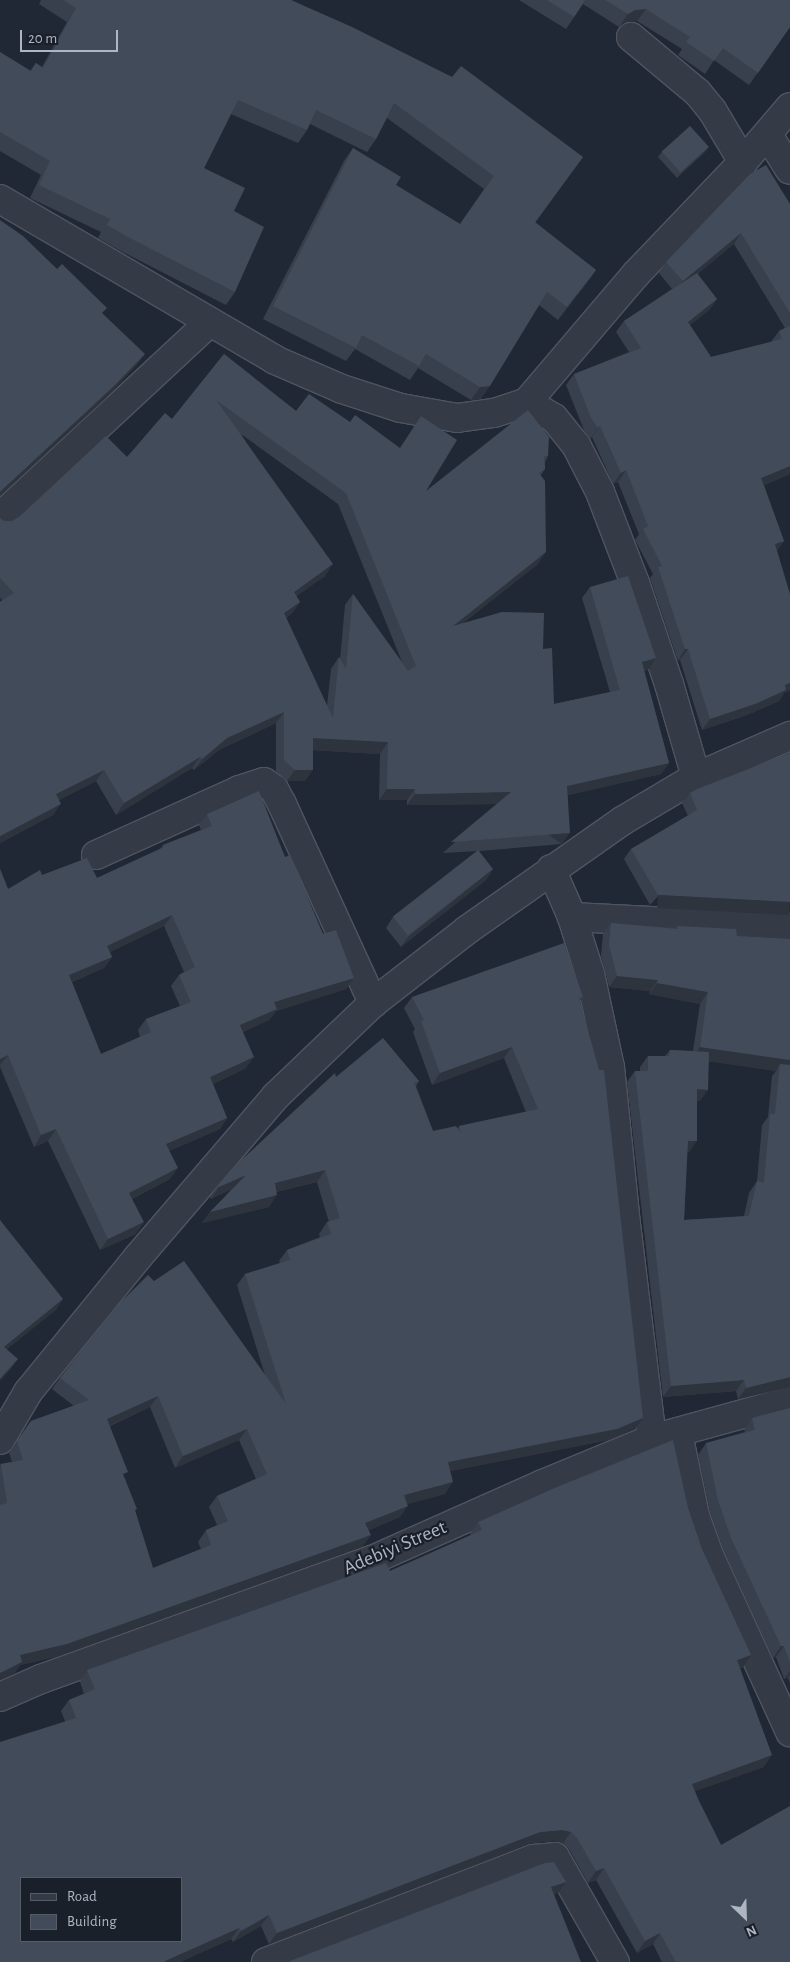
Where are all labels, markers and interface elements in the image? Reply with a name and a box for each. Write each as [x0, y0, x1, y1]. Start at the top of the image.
scale bar [22, 20, 120, 52]
text: 20 m [28, 31, 57, 46]
street label: Adebiyi Street [340, 1516, 450, 1580]
legend [20, 1877, 182, 1942]
text: Road [67, 1889, 97, 1904]
north arrow [720, 1892, 770, 1942]
text: Building [67, 1914, 117, 1929]
text: N [744, 1922, 758, 1939]

